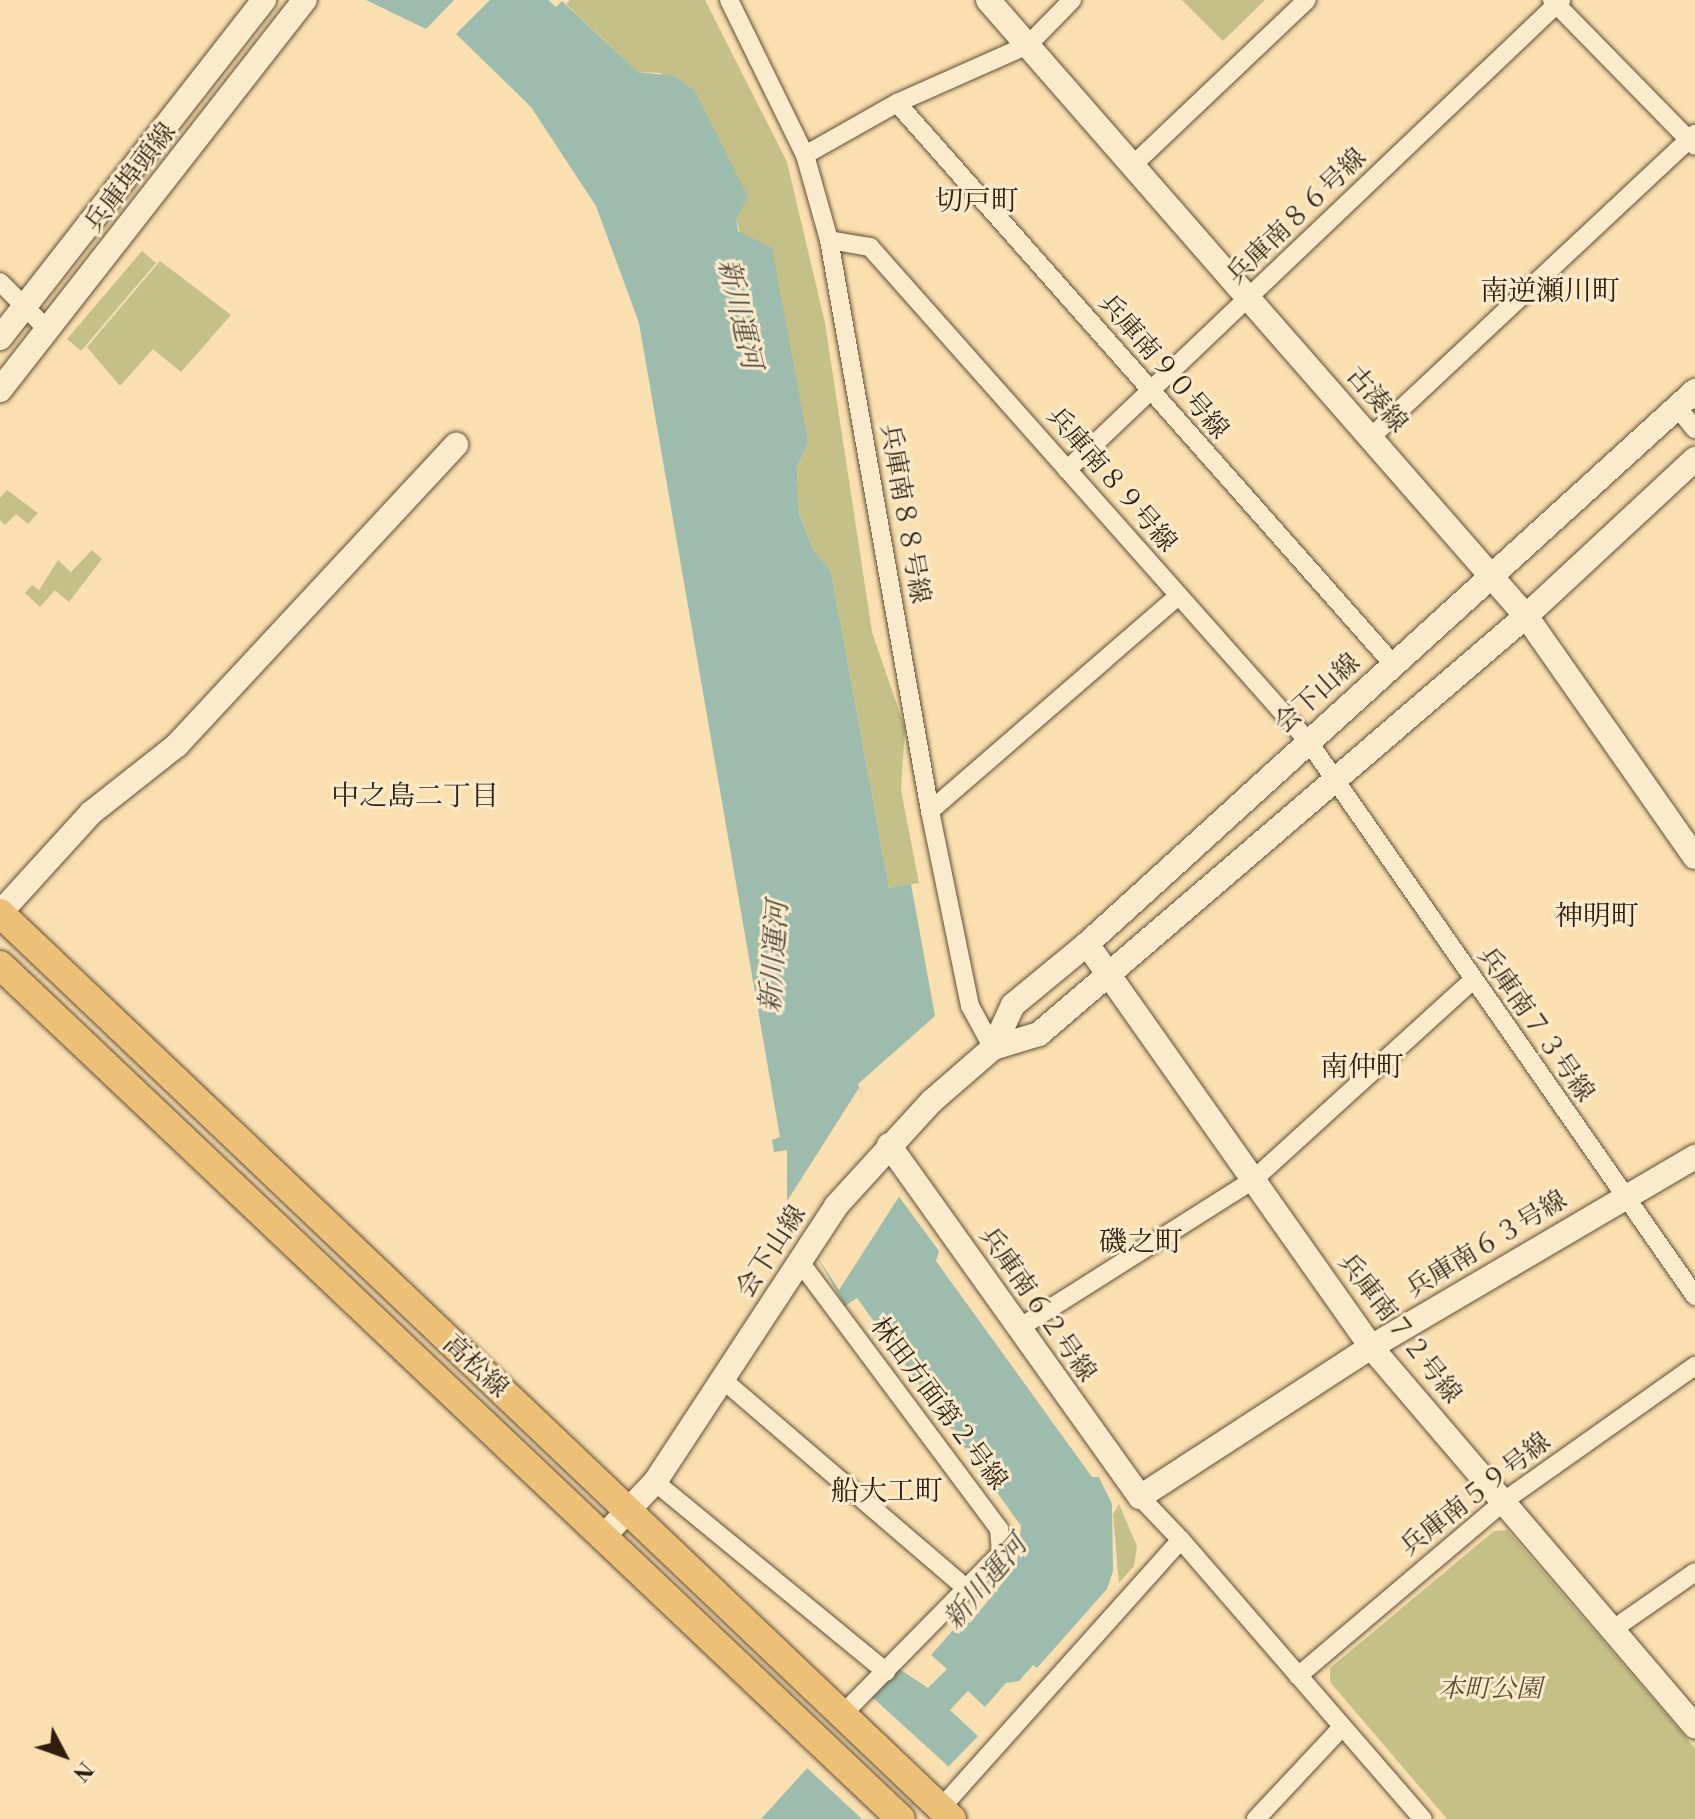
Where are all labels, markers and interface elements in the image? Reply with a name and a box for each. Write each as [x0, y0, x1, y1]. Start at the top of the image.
street label: 兵庫埠頭線 [79, 117, 183, 239]
street label: 兵庫南８６号線 [1221, 143, 1373, 291]
district label: 切戸町 [935, 185, 1019, 219]
water label: 新川運河 [710, 256, 768, 372]
district label: 南逆瀬川町 [1480, 275, 1620, 309]
street label: 兵庫南９０号線 [1092, 288, 1234, 446]
street label: 古湊線 [1339, 360, 1413, 440]
street label: 兵庫南８９号線 [1040, 401, 1182, 559]
street label: 兵庫南８８号線 [873, 422, 935, 606]
street label: 会下山線 [1269, 648, 1367, 740]
district label: 中之島二丁目 [331, 780, 499, 814]
water label: 新川運河 [754, 900, 796, 1014]
district label: 神明町 [1555, 900, 1639, 934]
street label: 兵庫南７３号線 [1470, 942, 1600, 1108]
district label: 南仲町 [1320, 1051, 1404, 1085]
street label: 兵庫南６３号線 [1401, 1185, 1573, 1305]
street label: 会下山線 [731, 1200, 813, 1304]
street label: 兵庫南６２号線 [972, 1222, 1102, 1388]
district label: 磯之町 [1099, 1226, 1183, 1260]
street label: 兵庫南７２号線 [1331, 1248, 1467, 1410]
street label: 林田方面第２号線 [863, 1312, 1013, 1496]
street label: 高松線 [436, 1329, 514, 1405]
street label: 兵庫南５９号線 [1395, 1427, 1557, 1563]
district label: 船大工町 [831, 1475, 943, 1509]
water label: 新川運河 [937, 1529, 1035, 1637]
park label: 本町公園 [1438, 1674, 1542, 1706]
north arrow [24, 1715, 104, 1795]
text: N [67, 1756, 98, 1786]

